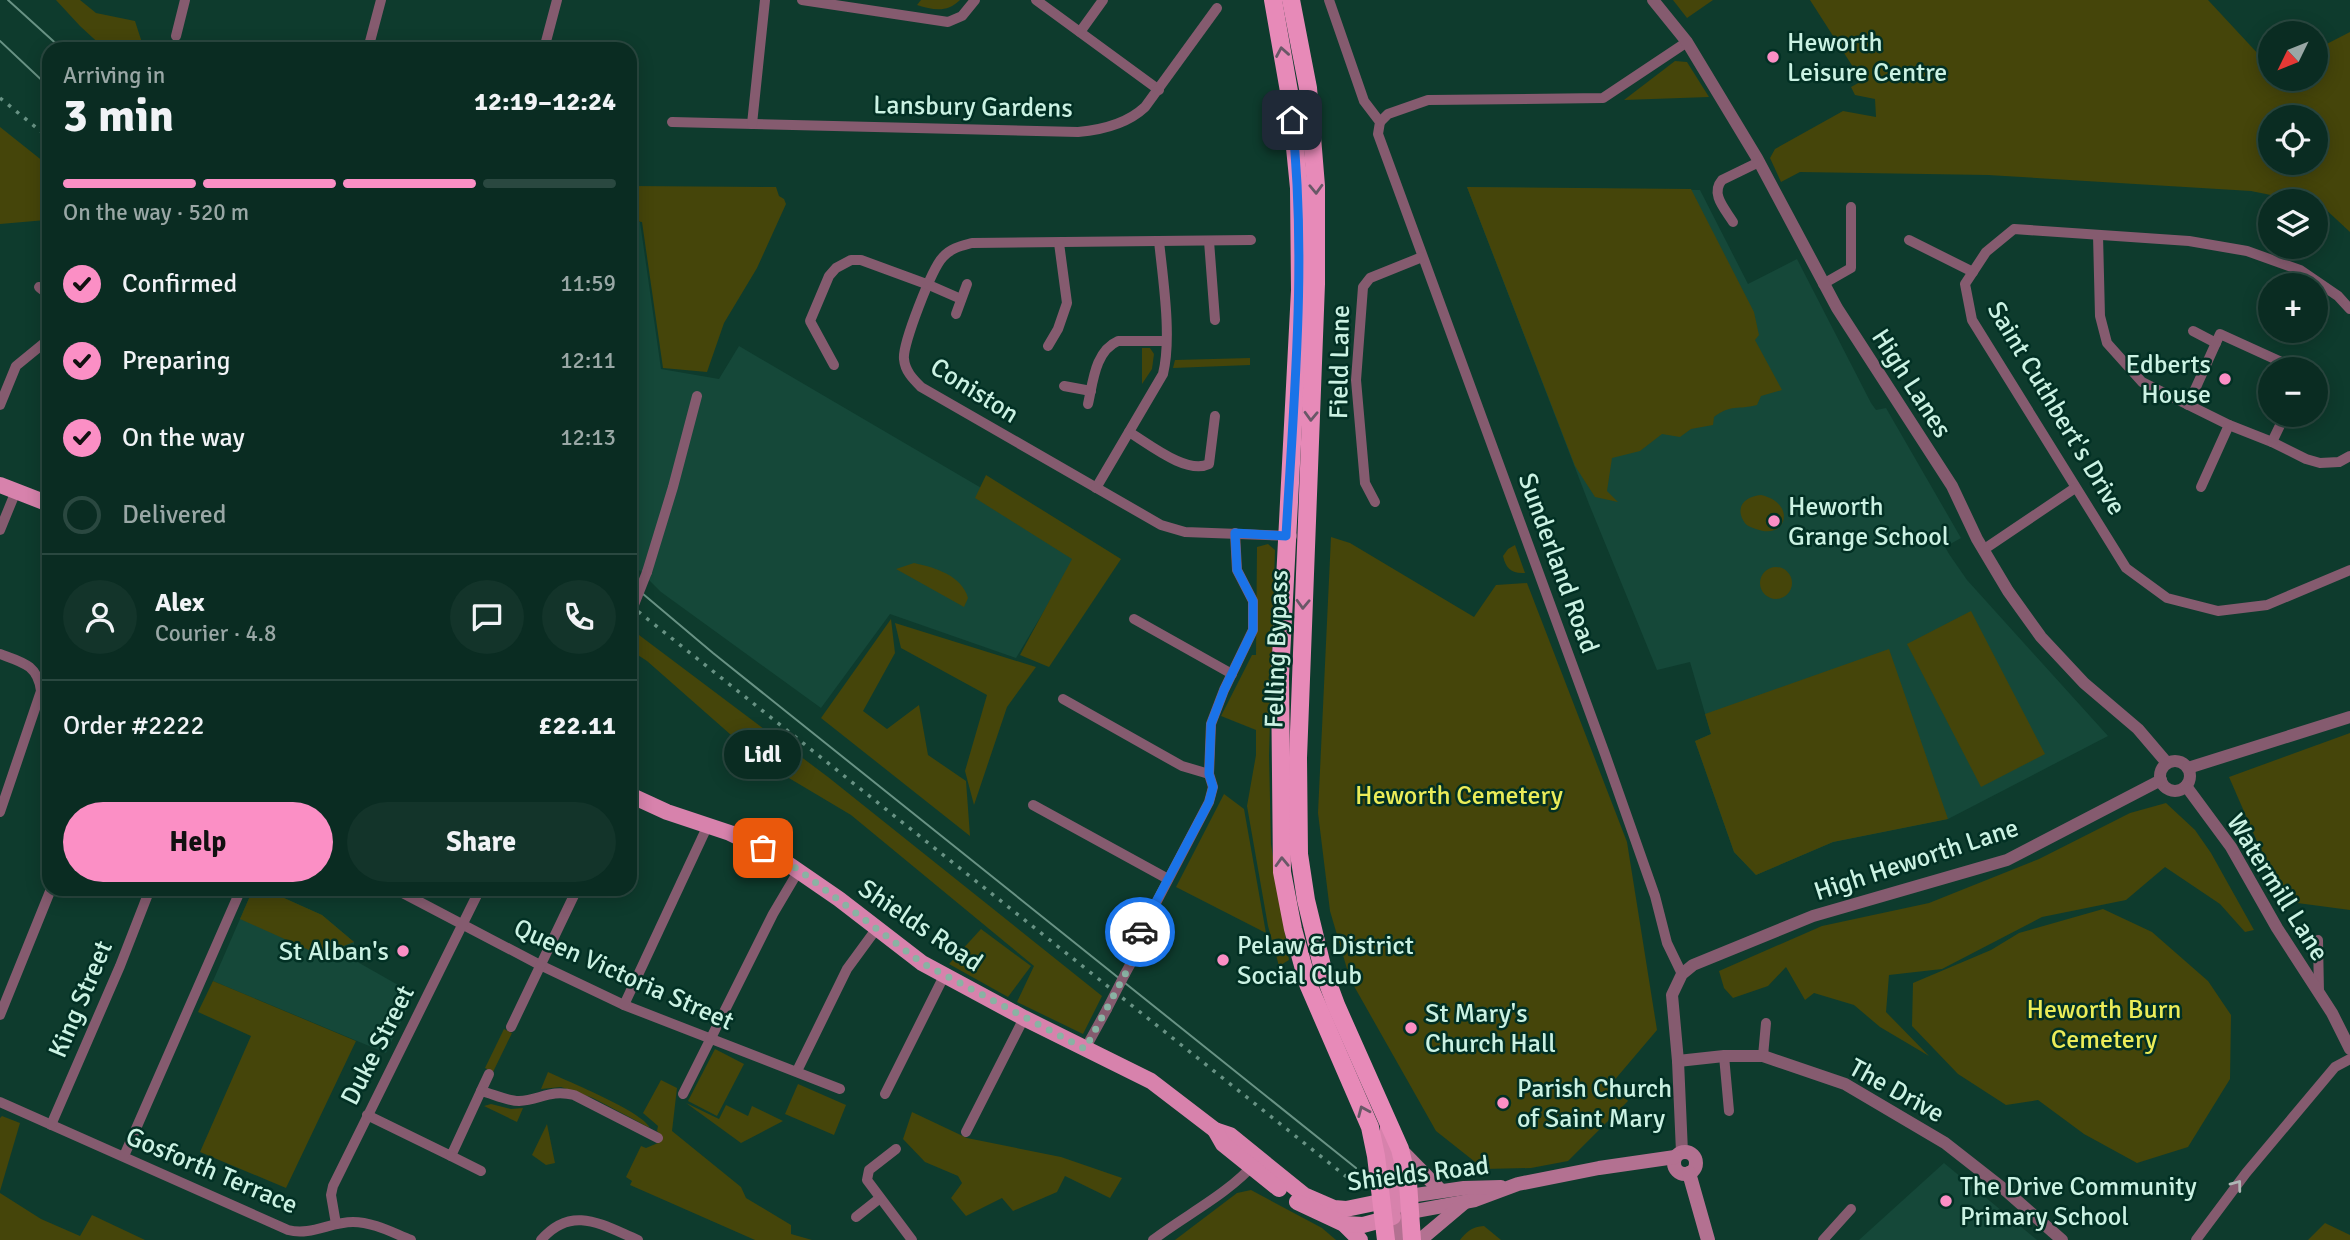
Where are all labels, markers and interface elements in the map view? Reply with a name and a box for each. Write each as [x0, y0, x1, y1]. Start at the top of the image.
north arrow [2258, 21, 2328, 91]
map controls [2258, 21, 2328, 427]
place label: Heworth Leisure Centre [1787, 27, 1947, 89]
one-way arrow [1275, 47, 1290, 58]
marker: Heworth Leisure Centre [1765, 49, 1781, 65]
text: Arriving in [63, 61, 165, 90]
text: 12:19–12:24 [474, 86, 616, 118]
text: 3 min [63, 88, 174, 144]
street label: Lansbury Gardens [873, 89, 1073, 125]
pin [1262, 90, 1322, 150]
icon: home [1273, 101, 1311, 139]
button: locate [2258, 105, 2328, 175]
one-way arrow [1308, 184, 1323, 195]
button: layers [2258, 189, 2328, 259]
text: On the way · 520 m [63, 198, 249, 227]
icon: check [63, 265, 101, 303]
text: Confirmed [122, 268, 237, 300]
text: 11:59 [560, 269, 616, 298]
button: + [2258, 273, 2328, 343]
street label: Saint Cuthbert's Drive [1980, 296, 2133, 521]
street label: Field Lane [1323, 305, 1357, 419]
street label: High Lanes [1864, 323, 1958, 444]
icon: check [63, 342, 101, 380]
text: Preparing [122, 345, 230, 377]
text: 12:11 [560, 346, 616, 375]
place label: Edberts House [2125, 349, 2211, 411]
street label: Coniston [924, 351, 1025, 430]
button: − [2258, 357, 2328, 427]
marker: Edberts House [2217, 371, 2233, 387]
one-way arrow [1303, 411, 1318, 422]
icon: check [63, 419, 101, 457]
text: On the way [122, 422, 245, 454]
text: 12:13 [560, 423, 616, 452]
street label: Sunderland Road [1511, 469, 1605, 658]
place label: Heworth Grange School [1788, 491, 1949, 553]
text: Delivered [122, 499, 227, 531]
marker: Heworth Grange School [1766, 513, 1782, 529]
street label: Felling Bypass [1258, 569, 1296, 729]
button: person [63, 580, 137, 654]
button: chat [450, 580, 524, 654]
button: phone [542, 580, 616, 654]
text: Alex [155, 587, 205, 619]
one-way arrow [1296, 598, 1311, 609]
text: Courier · 4.8 [155, 619, 276, 648]
text: Order #2222 [63, 710, 204, 742]
text: £22.11 [538, 710, 616, 742]
callout: Lidl [724, 729, 802, 778]
text: Lidl [743, 740, 782, 769]
park label: Heworth Cemetery [1355, 780, 1563, 812]
button: Help [63, 802, 333, 882]
button: Share [347, 802, 616, 882]
street label: Watermill Lane [2219, 808, 2335, 967]
street label: High Heworth Lane [1810, 812, 2023, 908]
pin [733, 818, 793, 878]
icon: bag [744, 829, 782, 867]
one-way arrow [1274, 856, 1290, 867]
street label: Shields Road [852, 873, 989, 979]
courier [1105, 897, 1175, 967]
street label: Queen Victoria Street [509, 912, 739, 1038]
icon: car [1121, 913, 1159, 951]
place label: Pelaw & District Social Club [1237, 930, 1414, 992]
street label: King Street [42, 936, 120, 1063]
place label: St Alban's [279, 936, 389, 968]
marker: St Alban's [395, 943, 411, 959]
marker: Pelaw & District Social Club [1215, 952, 1231, 968]
street label: Duke Street [334, 980, 422, 1111]
park label: Heworth Burn Cemetery [2027, 994, 2181, 1056]
place label: St Mary's Church Hall [1425, 998, 1556, 1060]
marker: St Mary's Church Hall [1403, 1020, 1419, 1036]
street label: The Drive [1843, 1052, 1950, 1130]
place label: Parish Church of Saint Mary [1517, 1073, 1672, 1135]
marker: Parish Church of Saint Mary [1495, 1095, 1511, 1111]
one-way arrow [1357, 1106, 1371, 1119]
street label: Gosforth Terrace [121, 1120, 302, 1221]
street label: Shields Road [1345, 1149, 1491, 1199]
place label: The Drive Community Primary School [1960, 1171, 2197, 1233]
one-way arrow [2229, 1180, 2241, 1193]
marker: The Drive Community Primary School [1938, 1193, 1954, 1209]

